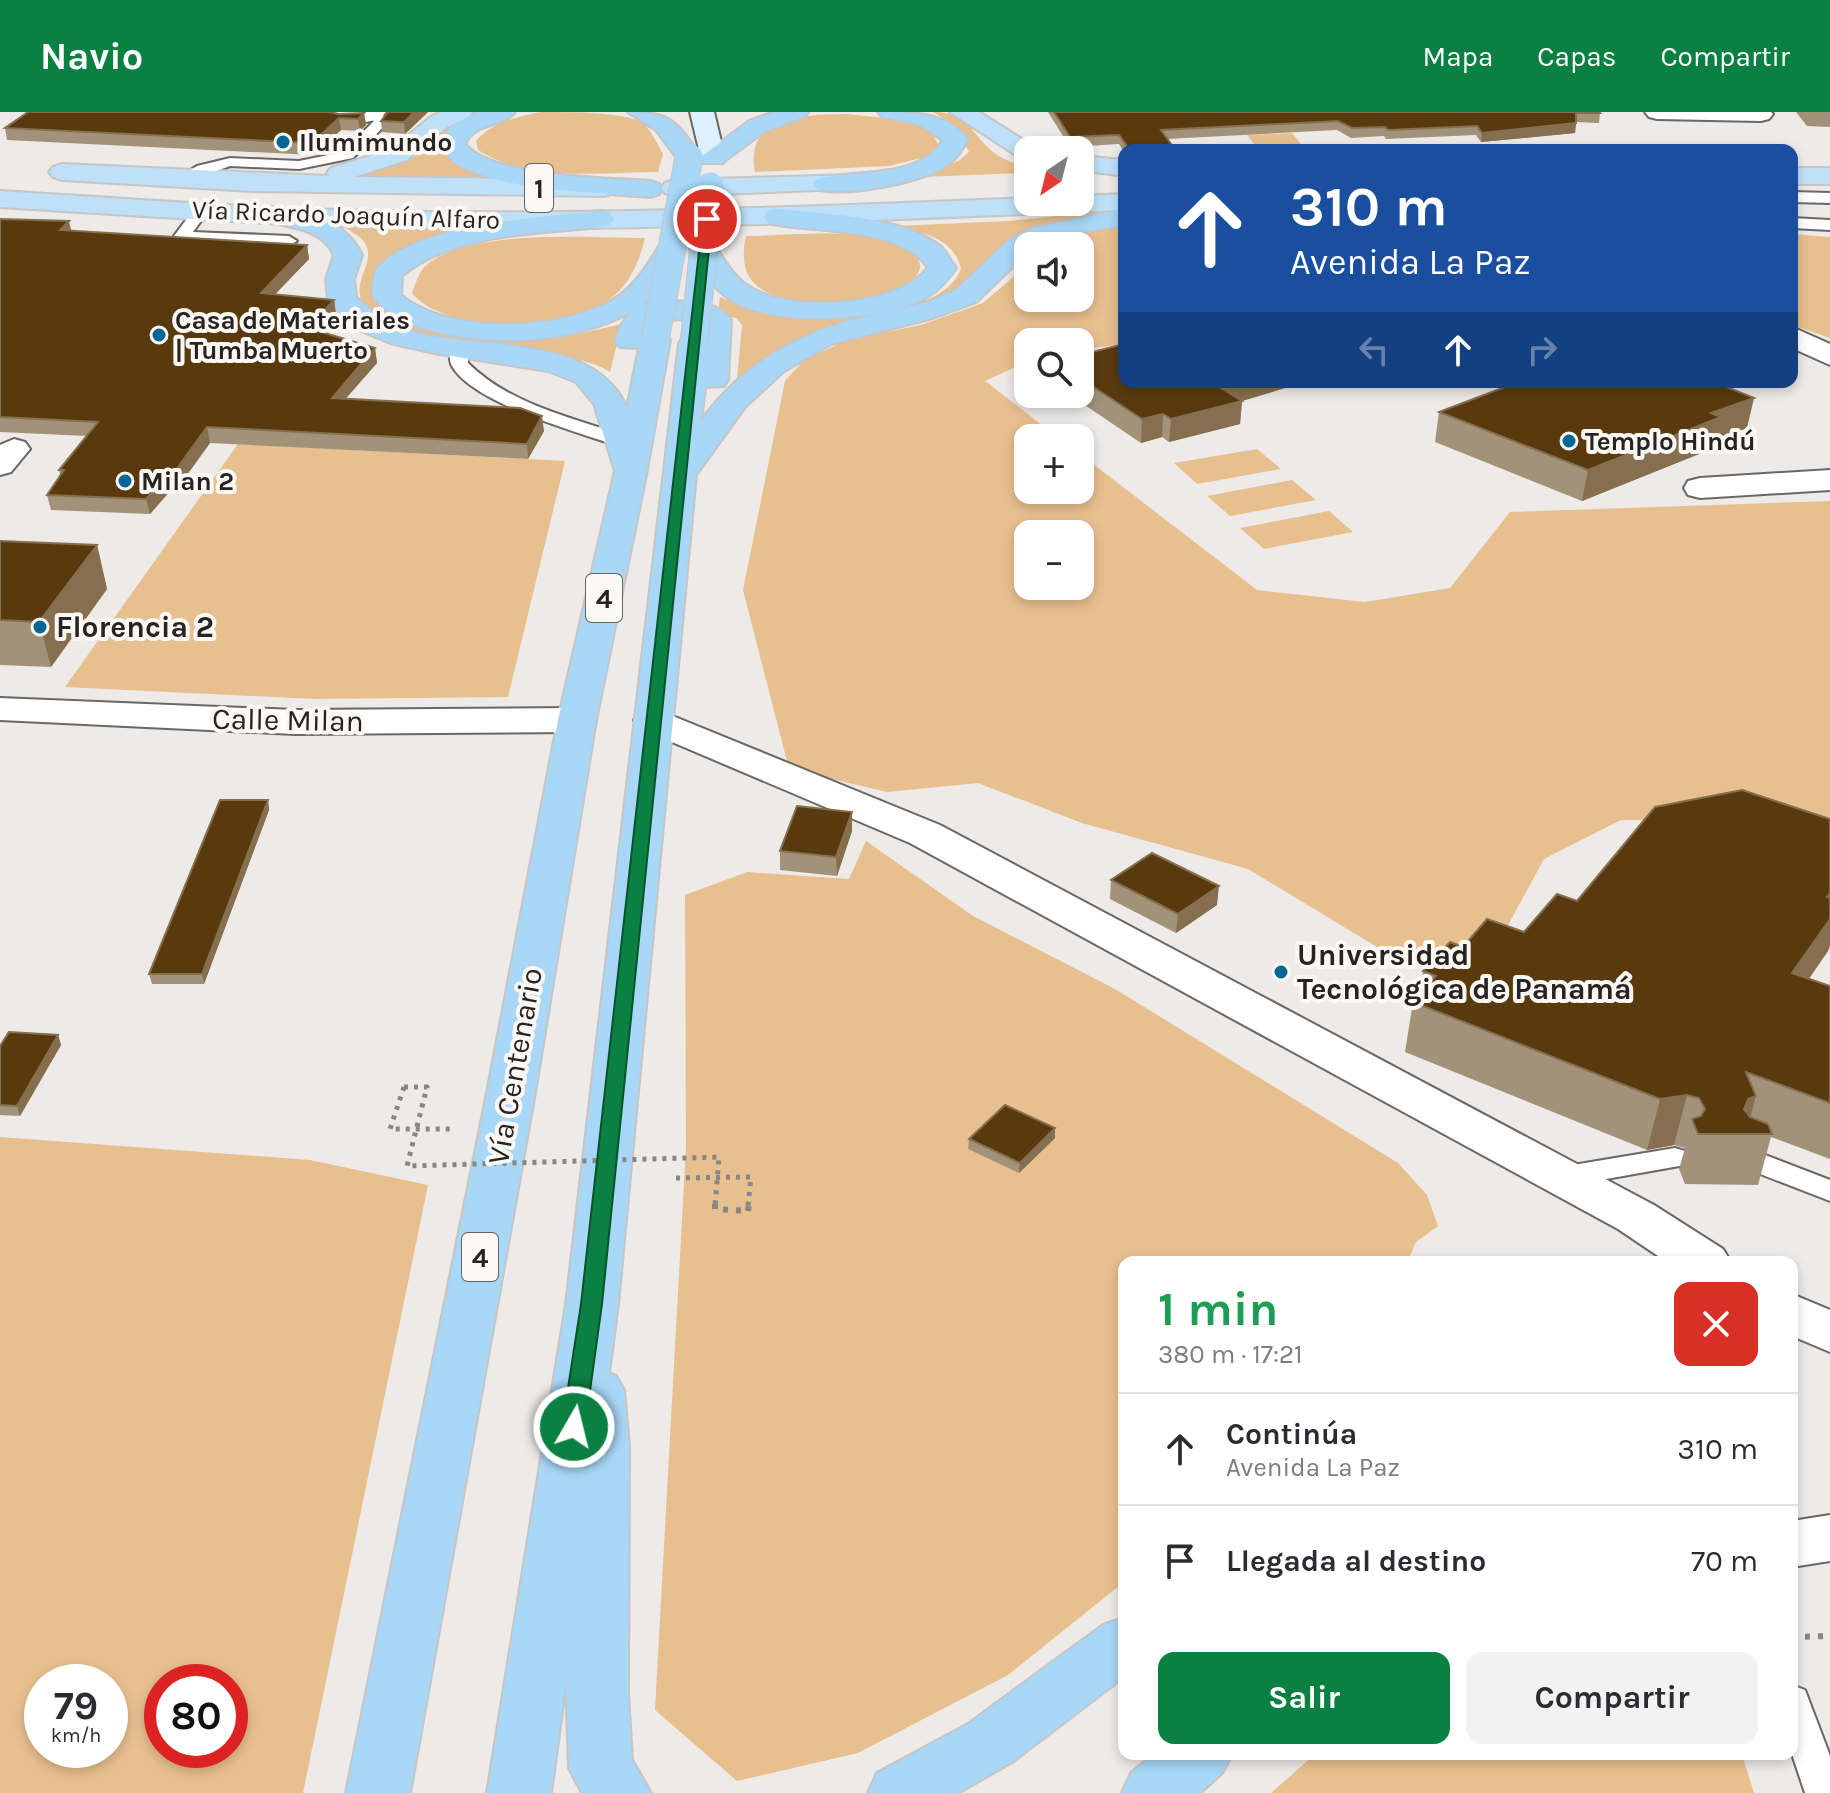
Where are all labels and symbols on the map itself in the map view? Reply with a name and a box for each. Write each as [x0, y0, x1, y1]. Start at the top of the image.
place label: Ilumimundo [299, 127, 452, 158]
marker: Ilumimundo [274, 133, 292, 151]
north arrow [1014, 136, 1094, 216]
road number: 1 [525, 164, 553, 212]
pin [673, 185, 741, 253]
street label: Vía Ricardo Joaquín Alfaro [192, 194, 500, 236]
place label: Casa de Materiales | Tumba Muerto [175, 305, 410, 366]
marker: Casa de Materiales | Tumba Muerto [150, 326, 168, 344]
place label: Templo Hindú [1585, 426, 1756, 457]
marker: Templo Hindú [1560, 432, 1578, 450]
place label: Milan 2 [141, 466, 234, 497]
marker: Milan 2 [116, 472, 134, 490]
road number: 4 [586, 574, 622, 622]
place label: Florencia 2 [56, 609, 214, 645]
marker: Florencia 2 [31, 618, 49, 636]
street label: Calle Milan [212, 701, 364, 739]
place label: Universidad Tecnológica de Panamá [1297, 937, 1632, 1007]
marker: Universidad Tecnológica de Panamá [1272, 963, 1290, 981]
street label: Vía Centenario [480, 965, 550, 1167]
road number: 4 [462, 1233, 498, 1281]
position arrow [532, 1385, 616, 1469]
speed limit sign: 80 [144, 1664, 248, 1768]

